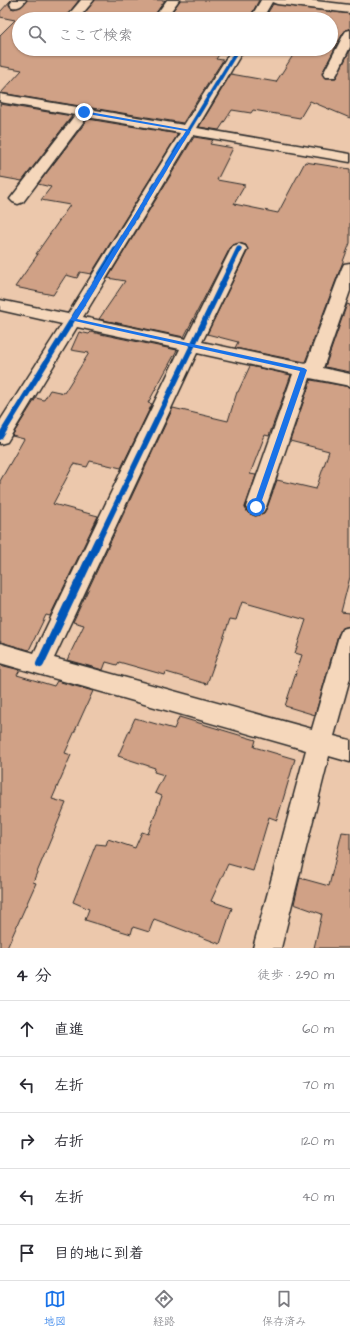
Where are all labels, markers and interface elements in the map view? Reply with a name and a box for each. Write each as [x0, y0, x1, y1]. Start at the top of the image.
search box [12, 12, 338, 56]
icon: search [26, 23, 48, 45]
text: ここで検索 [58, 25, 133, 46]
route end [75, 103, 93, 121]
route start [247, 498, 265, 516]
text: 4 分 [16, 964, 51, 988]
text: 徒歩 · 290 m [257, 966, 334, 984]
icon: ahead [16, 1018, 38, 1040]
text: 直進 [54, 1019, 84, 1040]
text: 60 m [302, 1020, 334, 1038]
icon: left [16, 1074, 38, 1096]
text: 左折 [54, 1075, 84, 1096]
text: 70 m [302, 1076, 334, 1094]
icon: right [16, 1130, 38, 1152]
text: 右折 [54, 1131, 84, 1152]
text: 120 m [301, 1132, 334, 1150]
icon: left [16, 1186, 38, 1208]
text: 左折 [54, 1187, 84, 1208]
text: 40 m [302, 1188, 334, 1206]
icon: arrive [16, 1242, 38, 1264]
text: 目的地に到着 [54, 1243, 144, 1264]
tab: 地図 [44, 1288, 66, 1329]
tab: 経路 [153, 1288, 175, 1329]
tab: 保存済み [262, 1288, 306, 1329]

